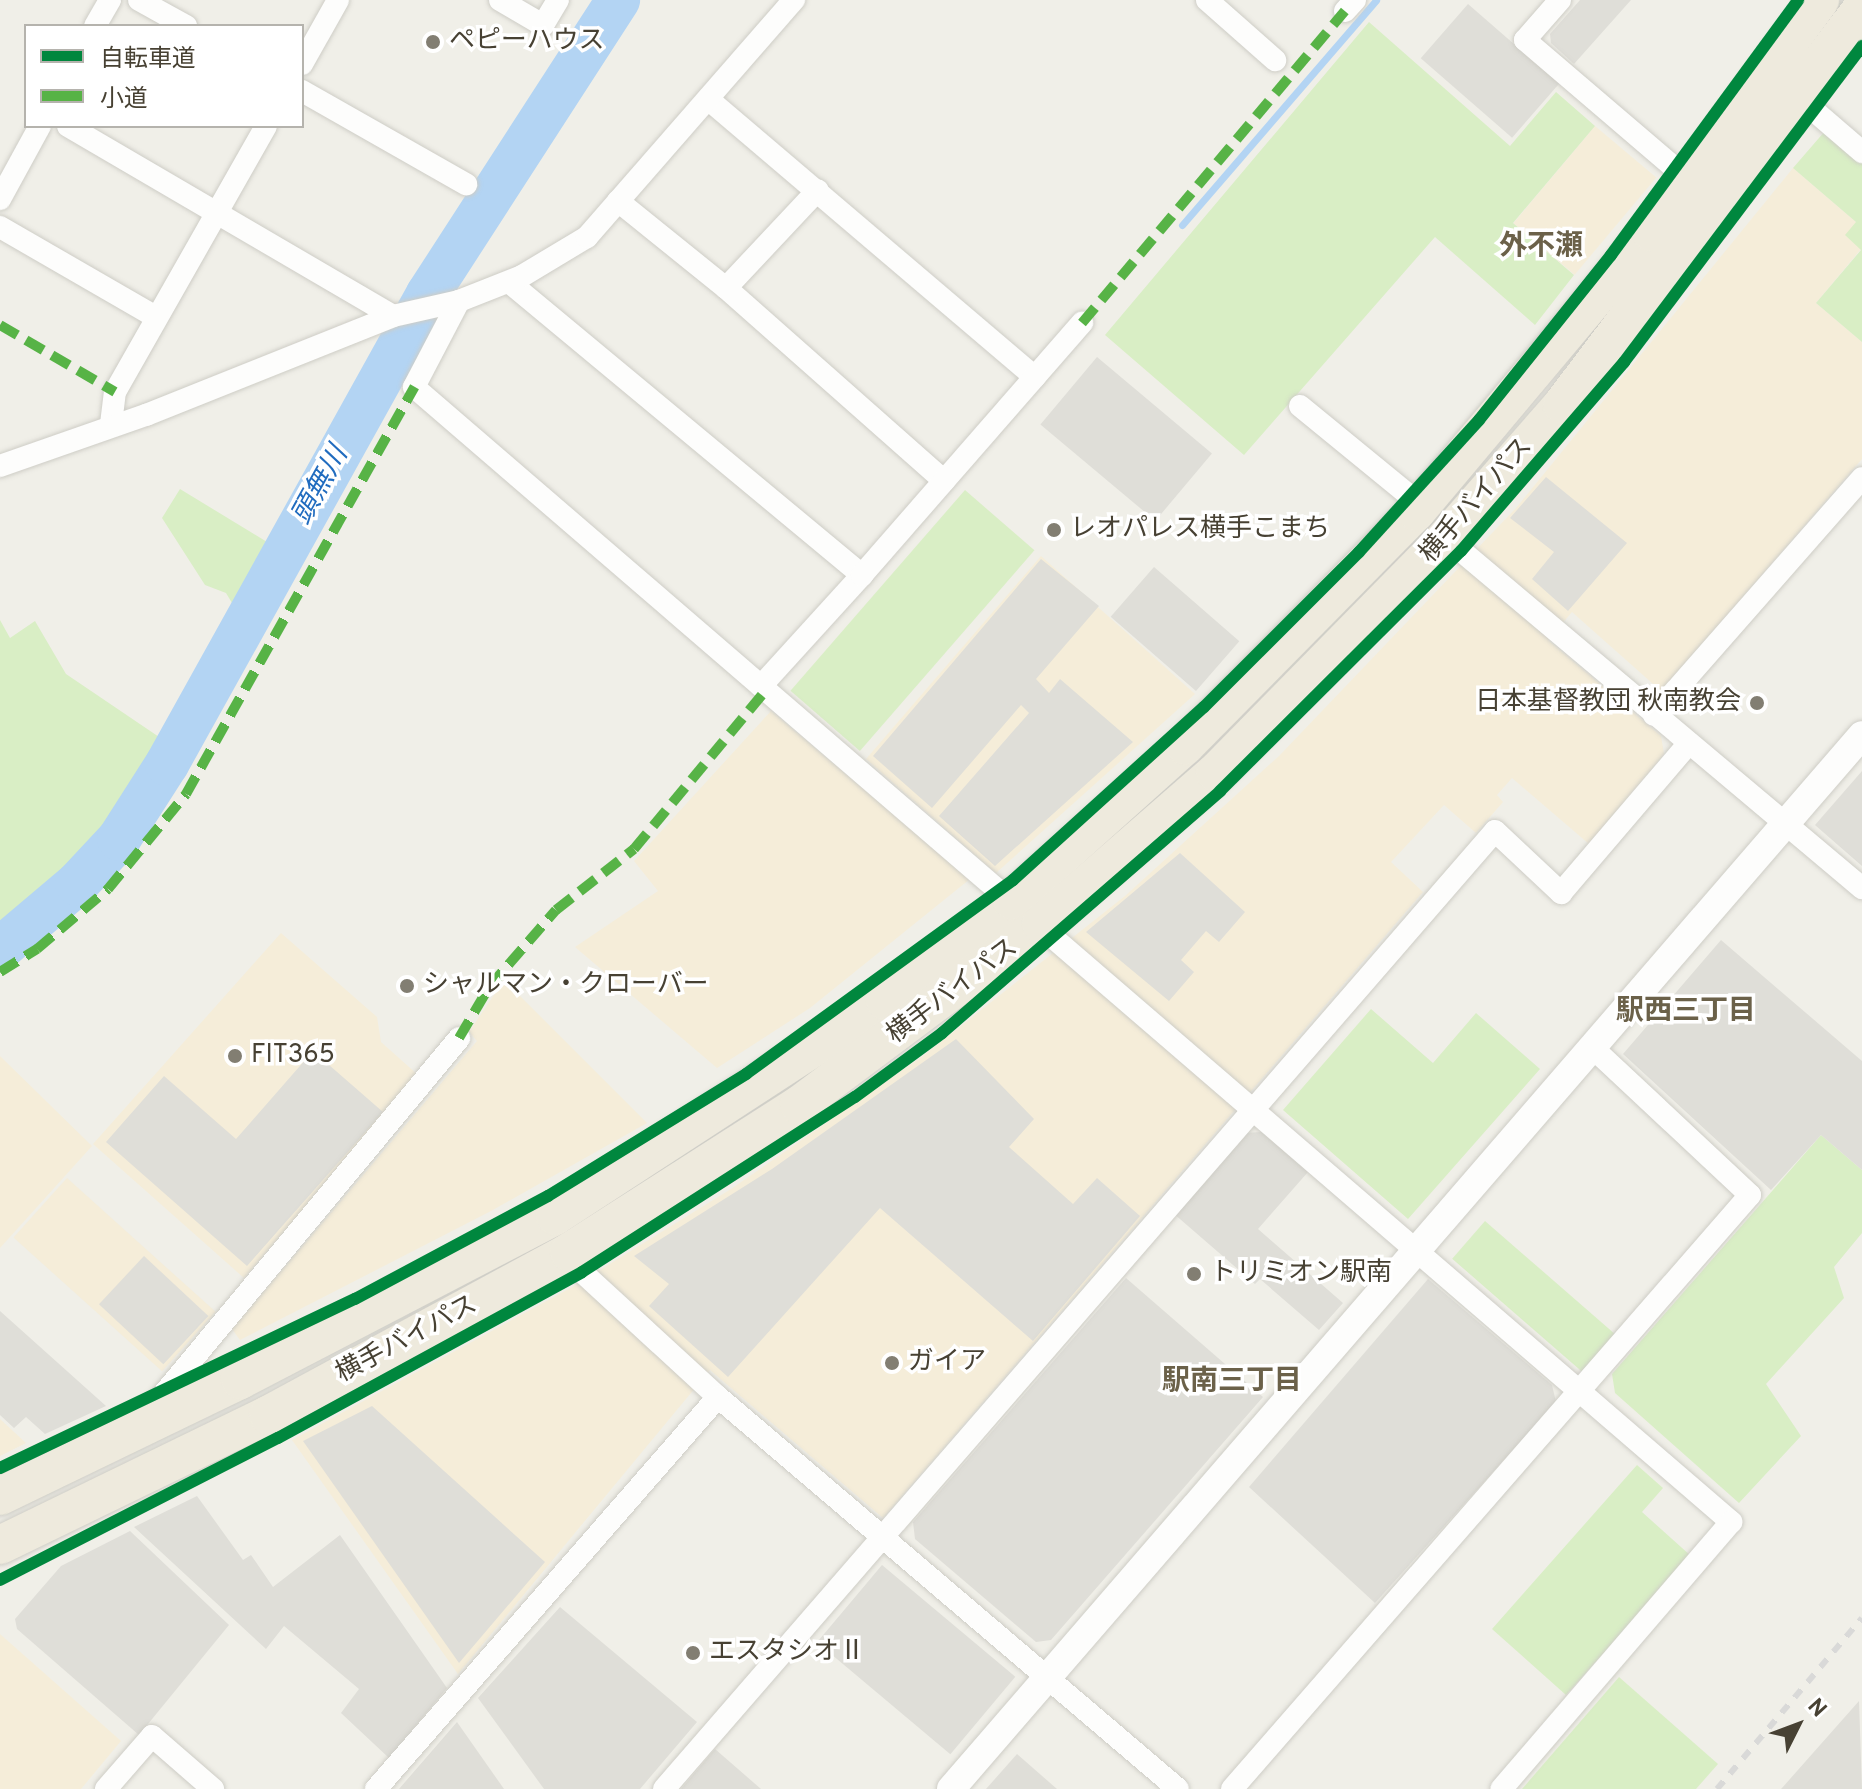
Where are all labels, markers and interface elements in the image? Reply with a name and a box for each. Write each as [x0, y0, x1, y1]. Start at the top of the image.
legend [24, 24, 304, 128]
place label: ペピーハウス [449, 26, 605, 58]
marker: ペピーハウス [424, 33, 442, 51]
text: 自転車道 [100, 45, 196, 75]
text: 小道 [100, 85, 148, 115]
district label: 外不瀬 [1499, 230, 1583, 264]
street label: 横手バイパス [1414, 432, 1540, 570]
water label: 頭無川 [286, 441, 356, 531]
place label: レオパレス横手こまち [1070, 514, 1330, 546]
marker: レオパレス横手こまち [1045, 521, 1063, 539]
place label: 日本基督教団 秋南教会 [1475, 687, 1741, 719]
marker: 日本基督教団 秋南教会 [1748, 694, 1766, 712]
street label: 横手バイパス [881, 933, 1025, 1051]
place label: シャルマン・クローバー [423, 970, 709, 1002]
marker: シャルマン・クローバー [398, 977, 416, 995]
district label: 駅西三丁目 [1616, 995, 1756, 1029]
place label: FIT365 [251, 1040, 335, 1072]
marker: FIT365 [226, 1047, 244, 1065]
place label: トリミオン駅南 [1210, 1258, 1392, 1290]
marker: トリミオン駅南 [1185, 1265, 1203, 1283]
street label: 横手バイパス [331, 1290, 483, 1390]
place label: ガイア [908, 1347, 986, 1379]
marker: ガイア [883, 1354, 901, 1372]
district label: 駅南三丁目 [1162, 1365, 1302, 1399]
place label: エスタシオⅡ [709, 1637, 865, 1669]
marker: エスタシオⅡ [684, 1644, 702, 1662]
north arrow [1758, 1685, 1838, 1765]
text: N [1801, 1694, 1832, 1724]

